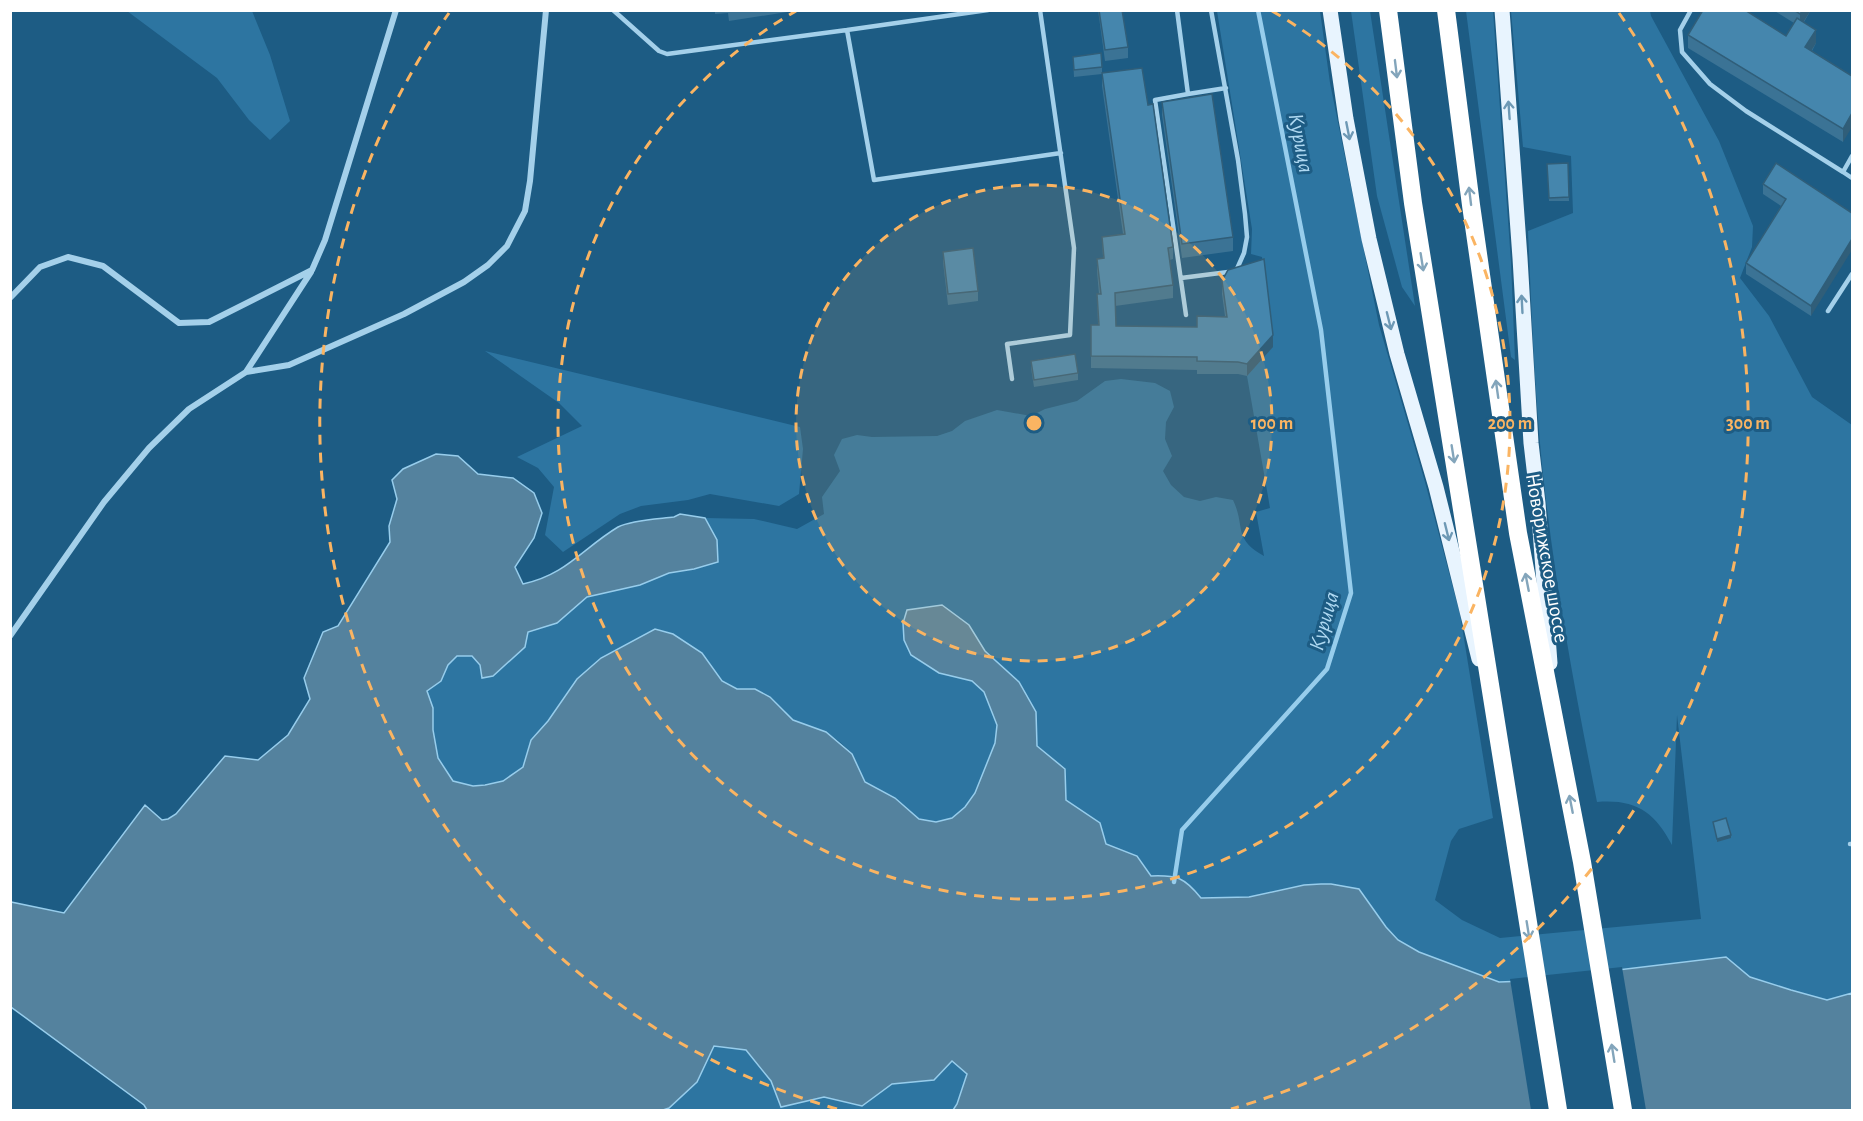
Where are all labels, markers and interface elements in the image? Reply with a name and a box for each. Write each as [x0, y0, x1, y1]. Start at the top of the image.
one-way arrow [1390, 58, 1401, 78]
one-way arrow [1503, 100, 1514, 120]
water label: Курица [1284, 112, 1317, 175]
one-way arrow [1343, 120, 1354, 140]
one-way arrow [1464, 186, 1475, 206]
one-way arrow [1417, 251, 1428, 271]
one-way arrow [1517, 295, 1528, 315]
one-way arrow [1384, 311, 1396, 330]
one-way arrow [1492, 379, 1503, 399]
centre of rings [1024, 413, 1044, 433]
text: 100 m [1251, 415, 1293, 433]
text: 200 m [1488, 415, 1532, 433]
text: 300 m [1726, 415, 1770, 433]
one-way arrow [1447, 444, 1458, 464]
street label: Новорижское шоссе [1522, 472, 1572, 644]
one-way arrow [1442, 522, 1454, 541]
one-way arrow [1521, 572, 1532, 592]
water label: Курица [1305, 589, 1344, 653]
one-way arrow [1565, 795, 1576, 815]
one-way arrow [1523, 919, 1534, 939]
one-way arrow [1608, 1043, 1619, 1063]

